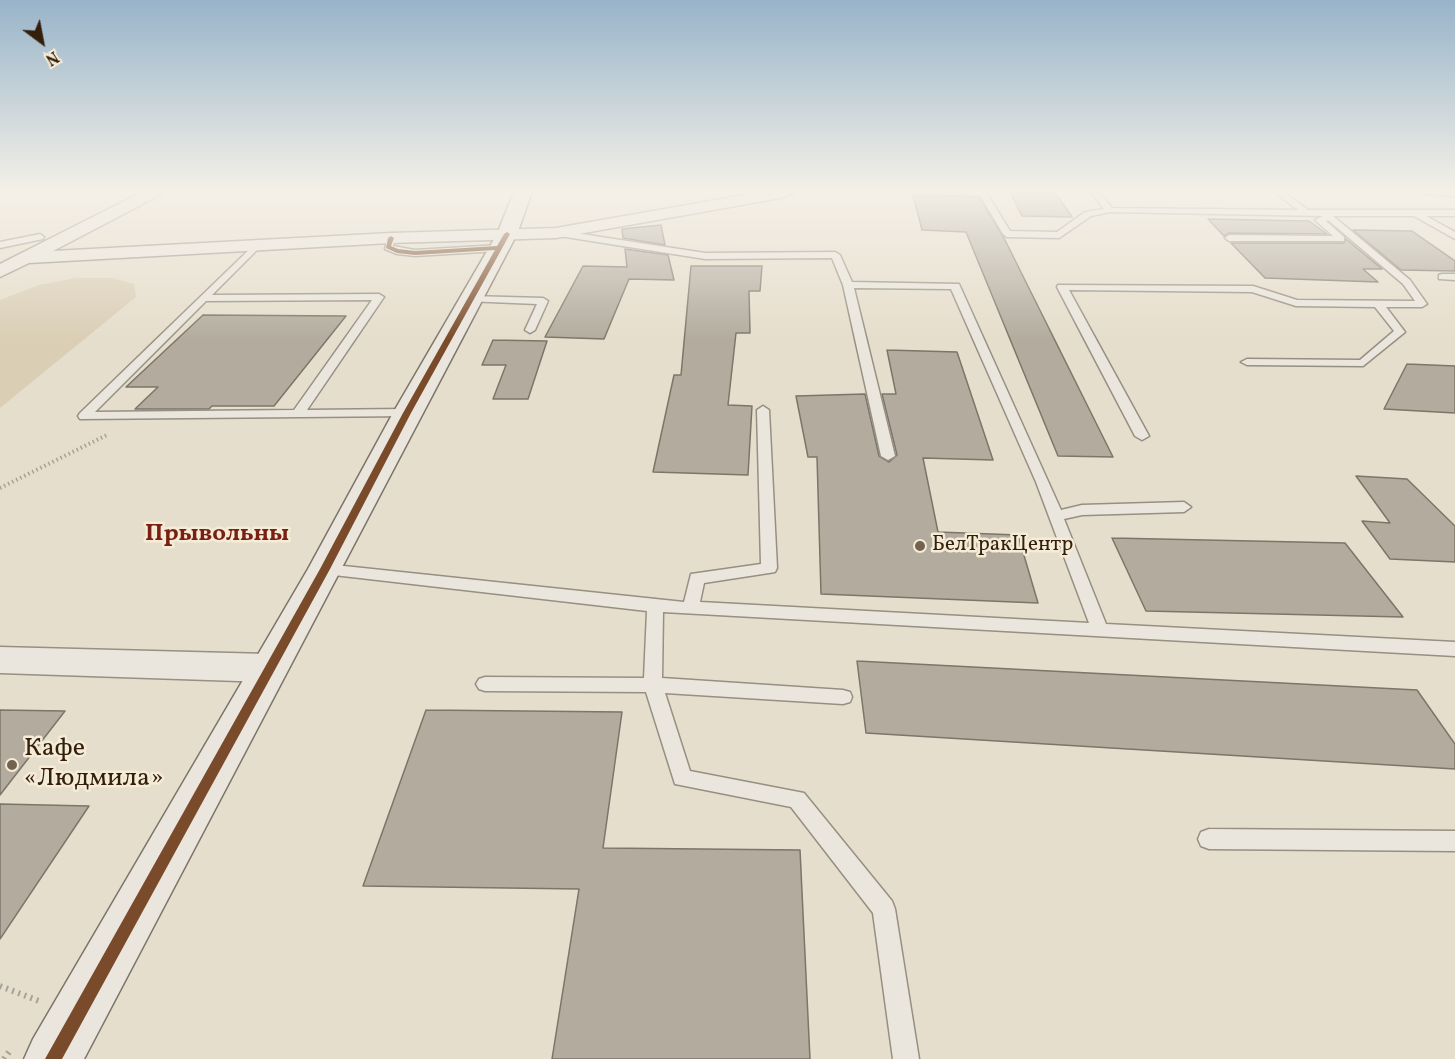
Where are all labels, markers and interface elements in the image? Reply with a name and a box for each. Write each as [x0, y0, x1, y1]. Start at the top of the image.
north arrow [12, 12, 72, 72]
text: N [41, 45, 62, 70]
district label: Прывольны [145, 522, 289, 550]
place label: БелТракЦентр [932, 533, 1073, 559]
marker: БелТракЦентр [913, 539, 927, 553]
place label: Кафе «Людмила» [24, 734, 163, 796]
marker: Кафе «Людмила» [5, 758, 19, 772]

